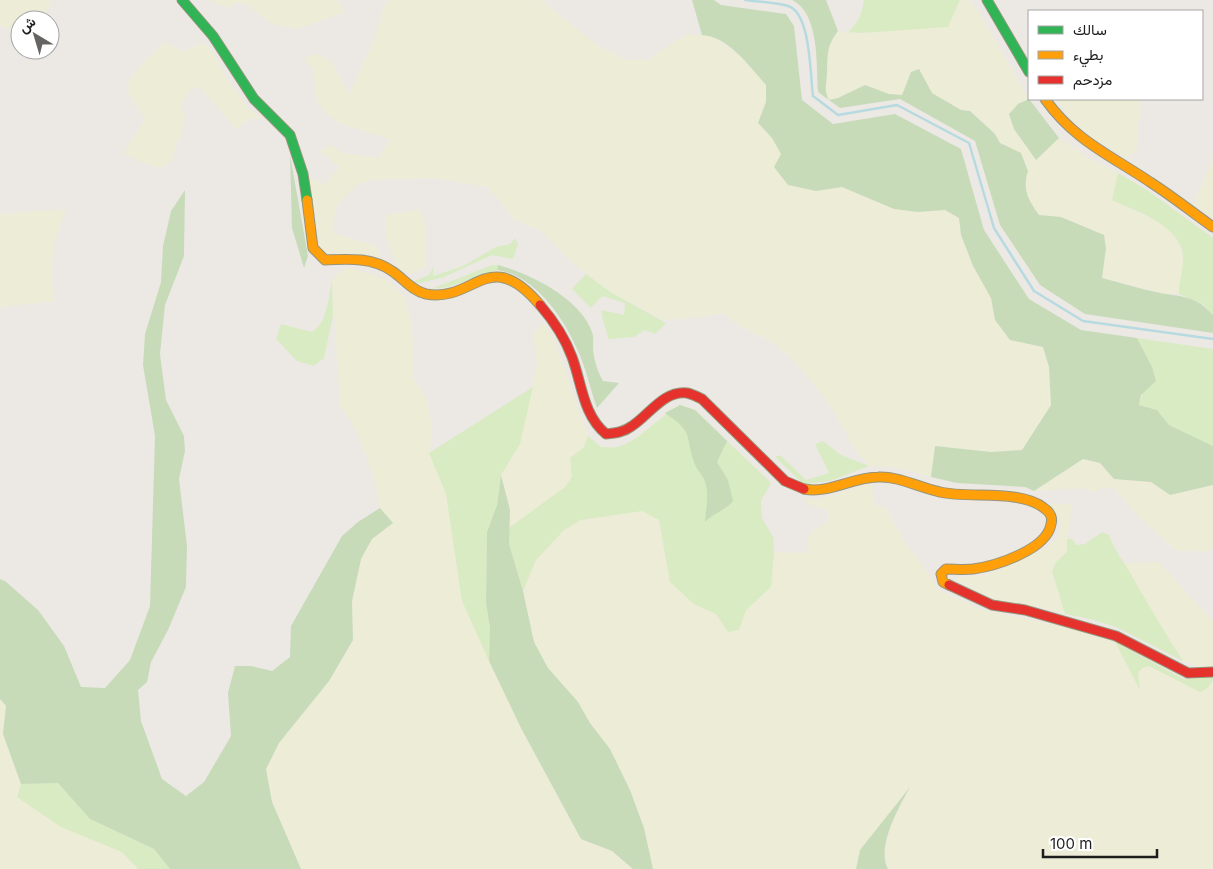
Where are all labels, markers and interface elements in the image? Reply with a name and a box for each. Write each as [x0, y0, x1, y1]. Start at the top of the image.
north arrow [10, 10, 60, 60]
legend [1028, 10, 1203, 100]
text: ش [15, 12, 39, 37]
text: سالك [1073, 20, 1107, 39]
text: بطيء [1073, 45, 1103, 68]
text: مزدحم [1073, 70, 1112, 90]
scale bar [1043, 826, 1157, 858]
text: 100 m [1050, 834, 1092, 853]

